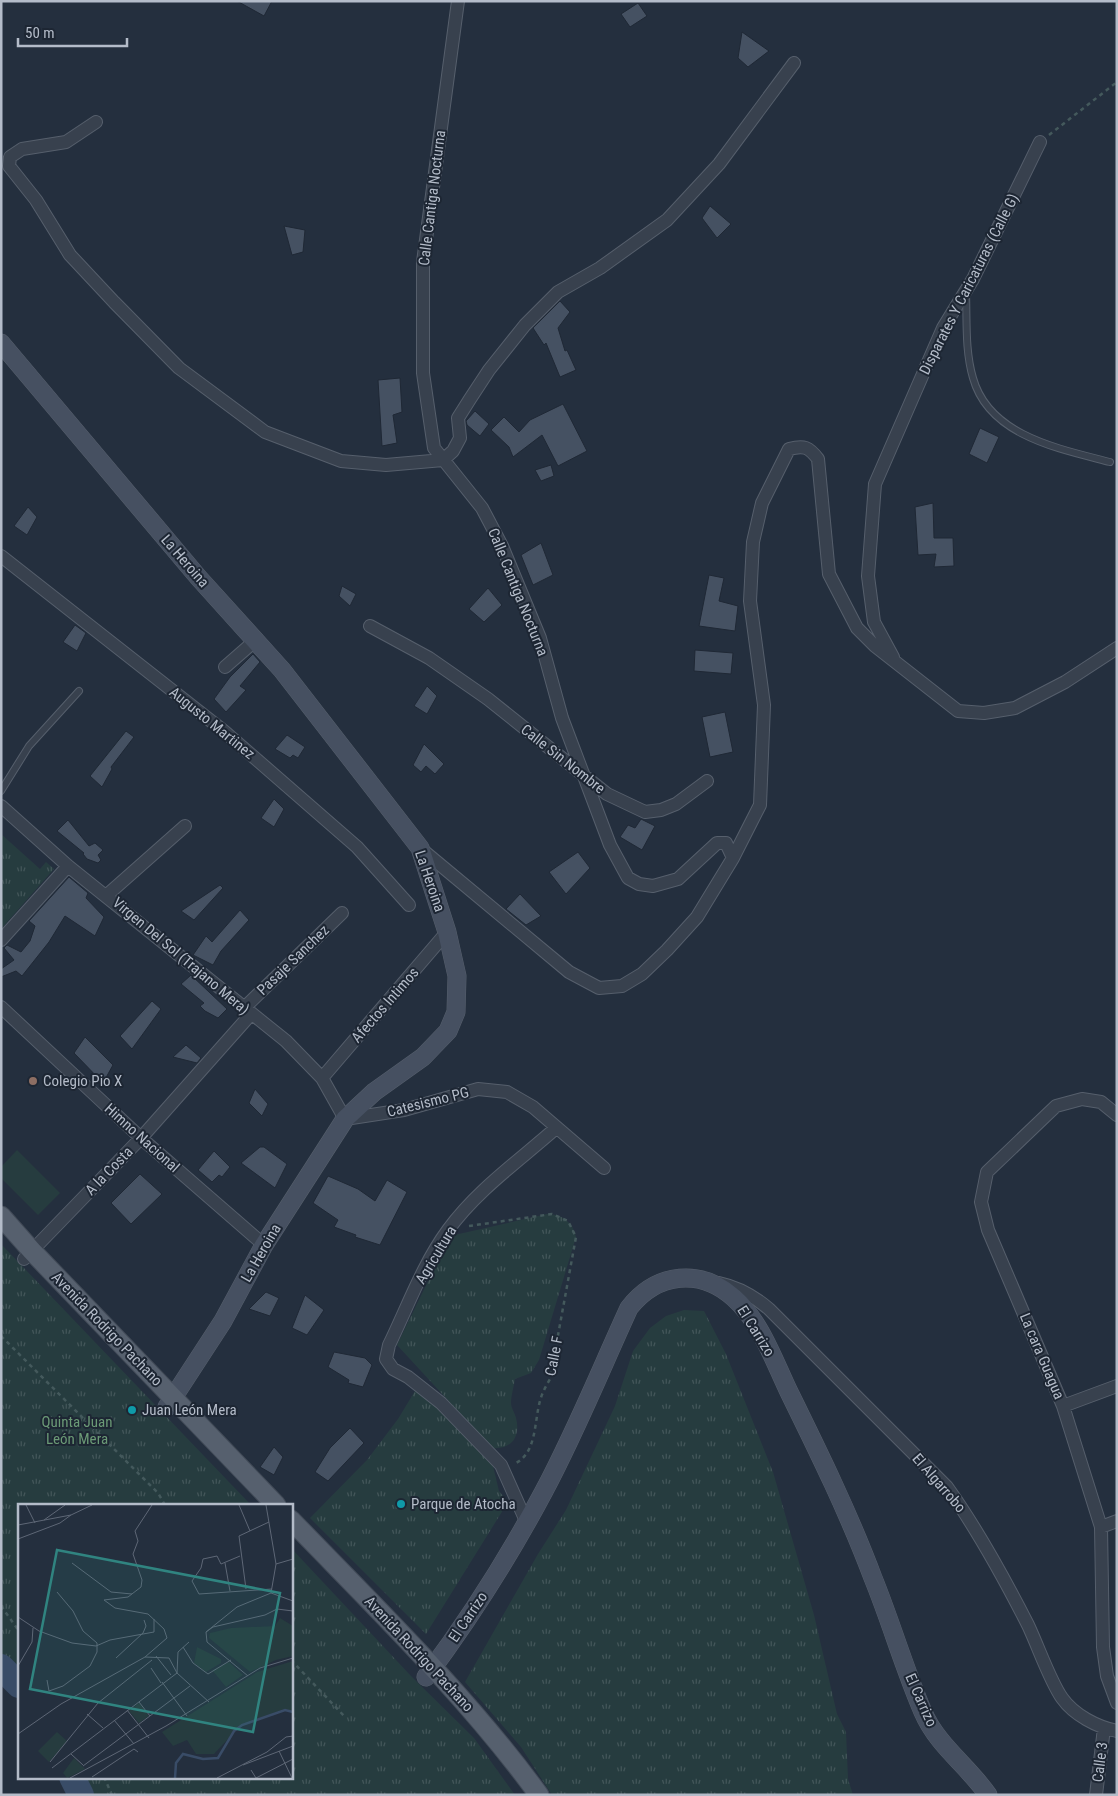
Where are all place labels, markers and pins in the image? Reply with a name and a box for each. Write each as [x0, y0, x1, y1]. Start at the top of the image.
place label: Colegio Pio X [43, 1072, 122, 1090]
marker: Colegio Pio X [27, 1075, 39, 1087]
place label: Juan León Mera [142, 1401, 237, 1419]
marker: Juan León Mera [126, 1404, 138, 1416]
place label: Parque de Atocha [411, 1495, 516, 1513]
marker: Parque de Atocha [395, 1498, 407, 1510]

